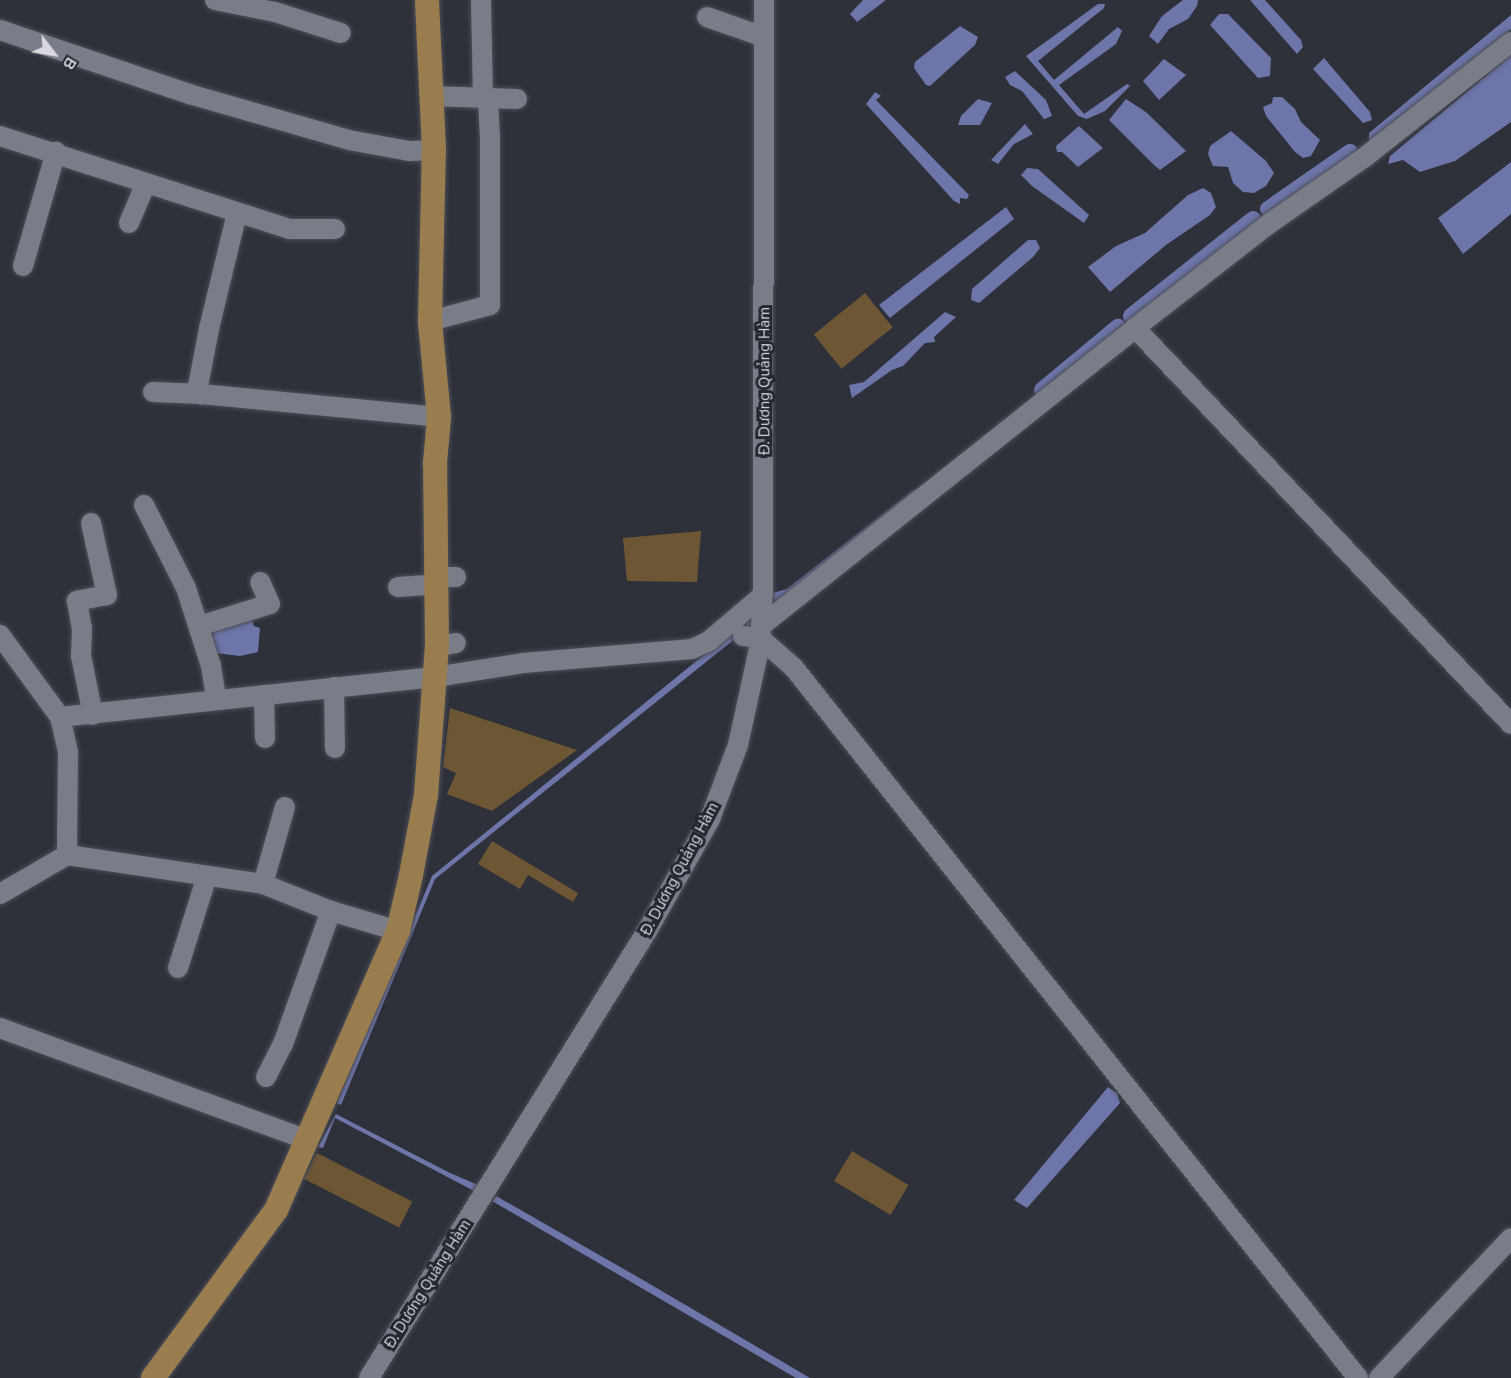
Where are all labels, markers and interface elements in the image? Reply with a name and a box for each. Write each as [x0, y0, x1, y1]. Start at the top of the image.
north arrow [24, 24, 84, 84]
text: B [57, 53, 82, 74]
street label: Đ. Dương Quảng Hàm [756, 307, 774, 455]
street label: Đ. Dương Quảng Hàm [637, 799, 723, 939]
street label: Đ. Dương Quảng Hàm [381, 1216, 475, 1352]

